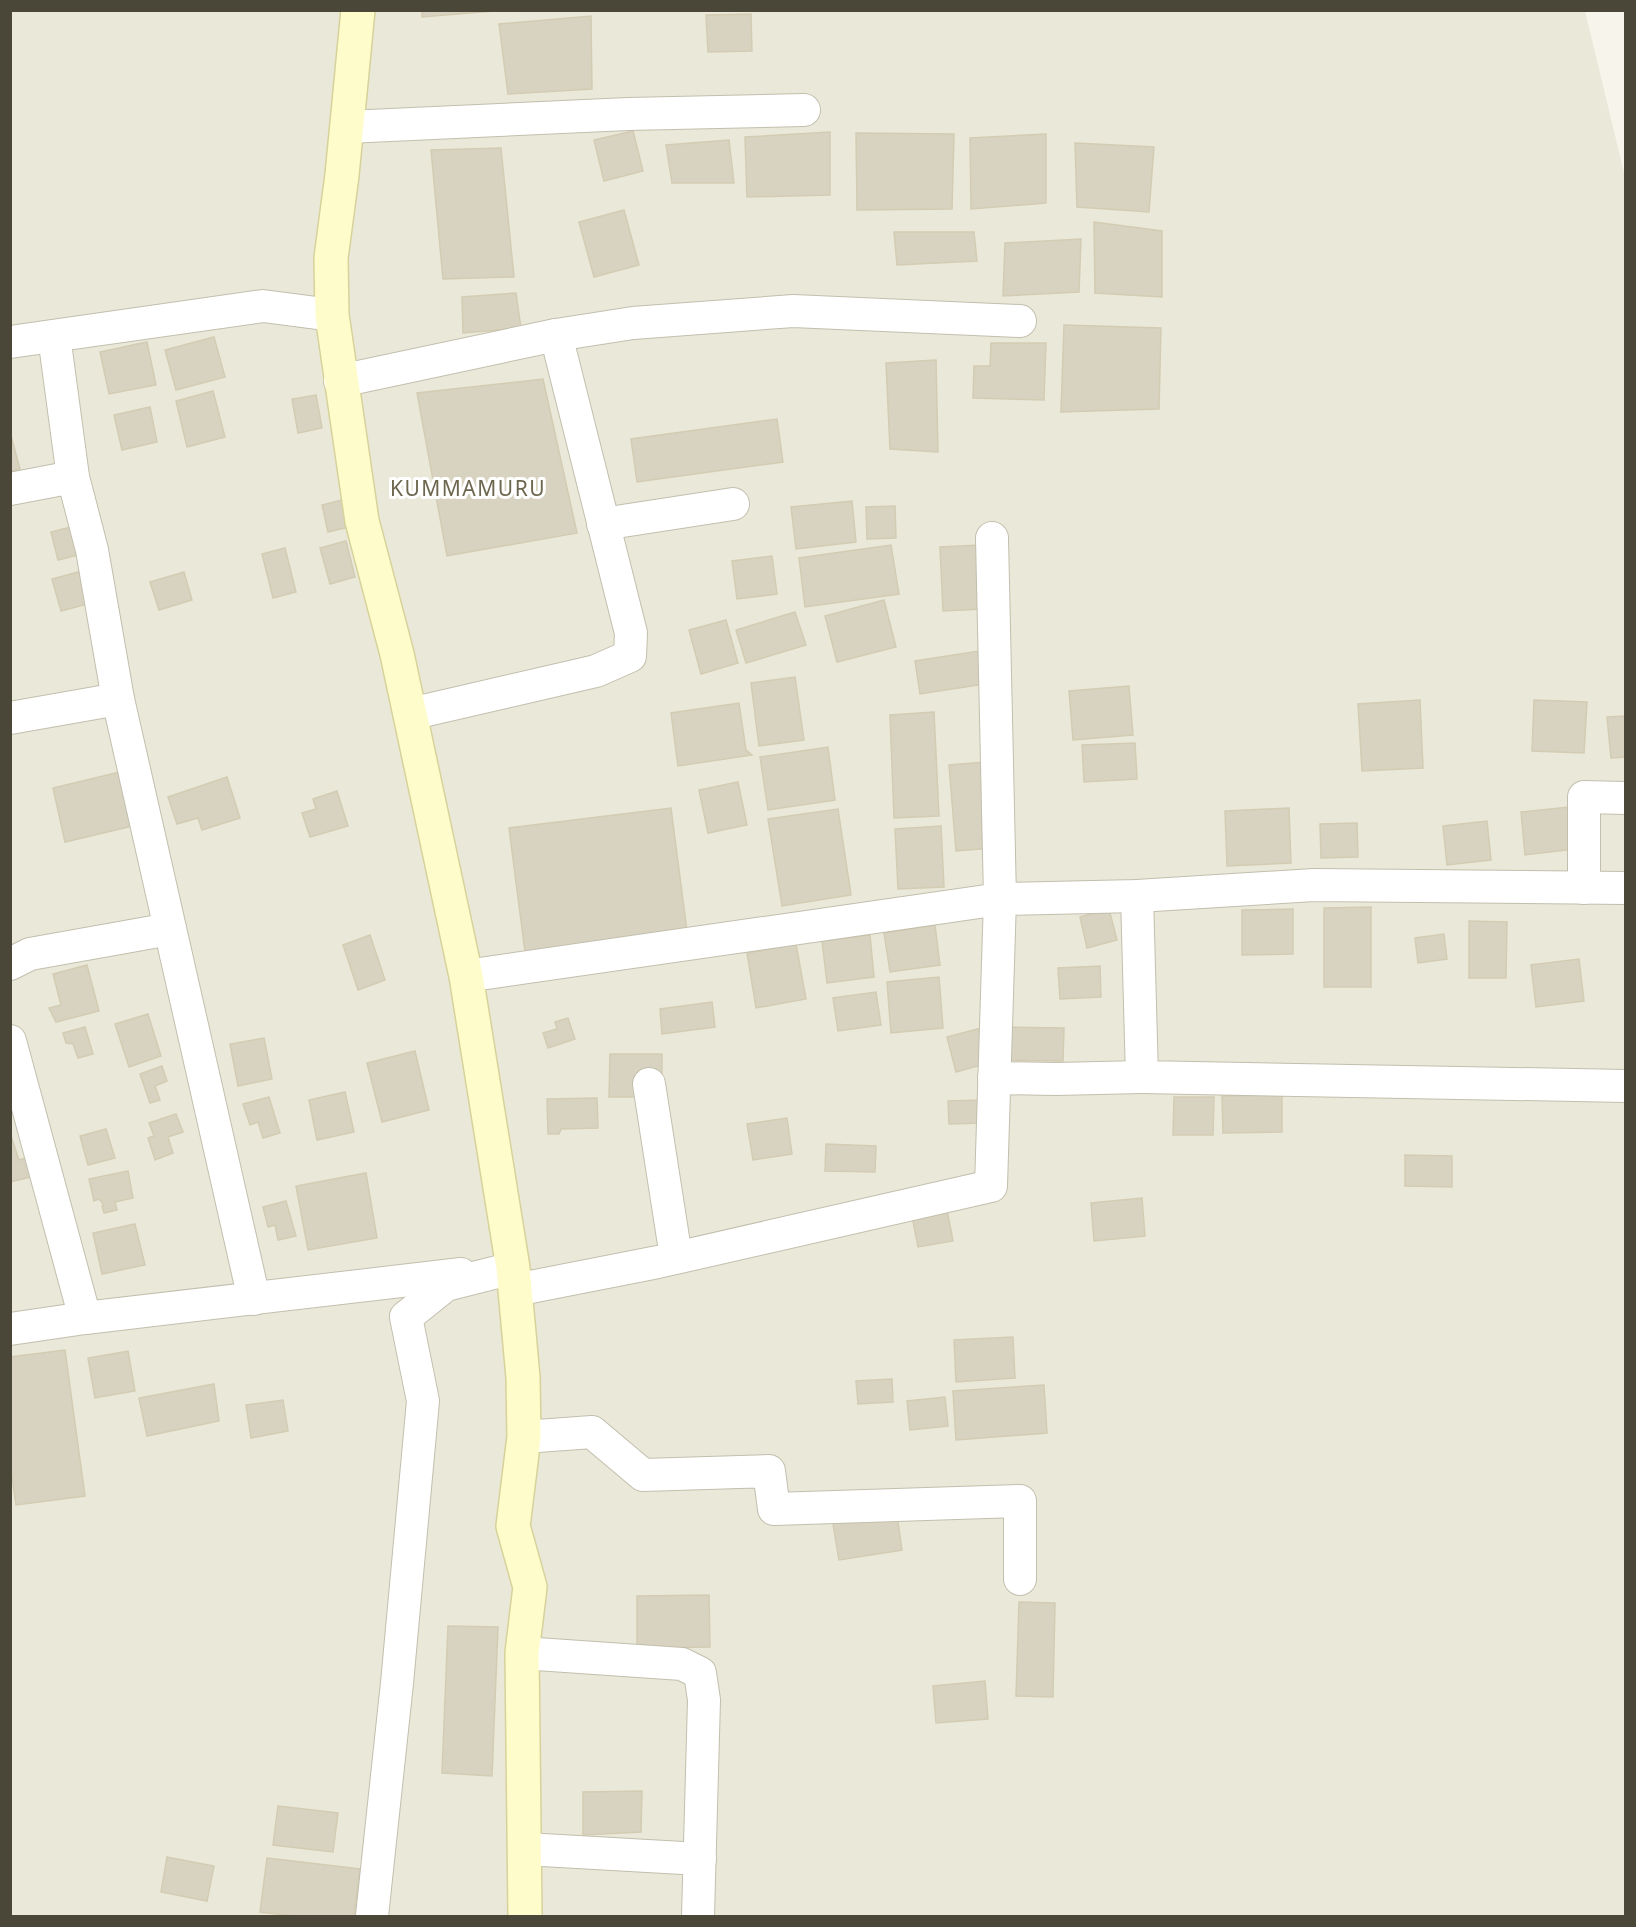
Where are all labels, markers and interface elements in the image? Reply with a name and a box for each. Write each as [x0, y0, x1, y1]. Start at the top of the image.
district label: KUMMAMURU [390, 474, 546, 502]

